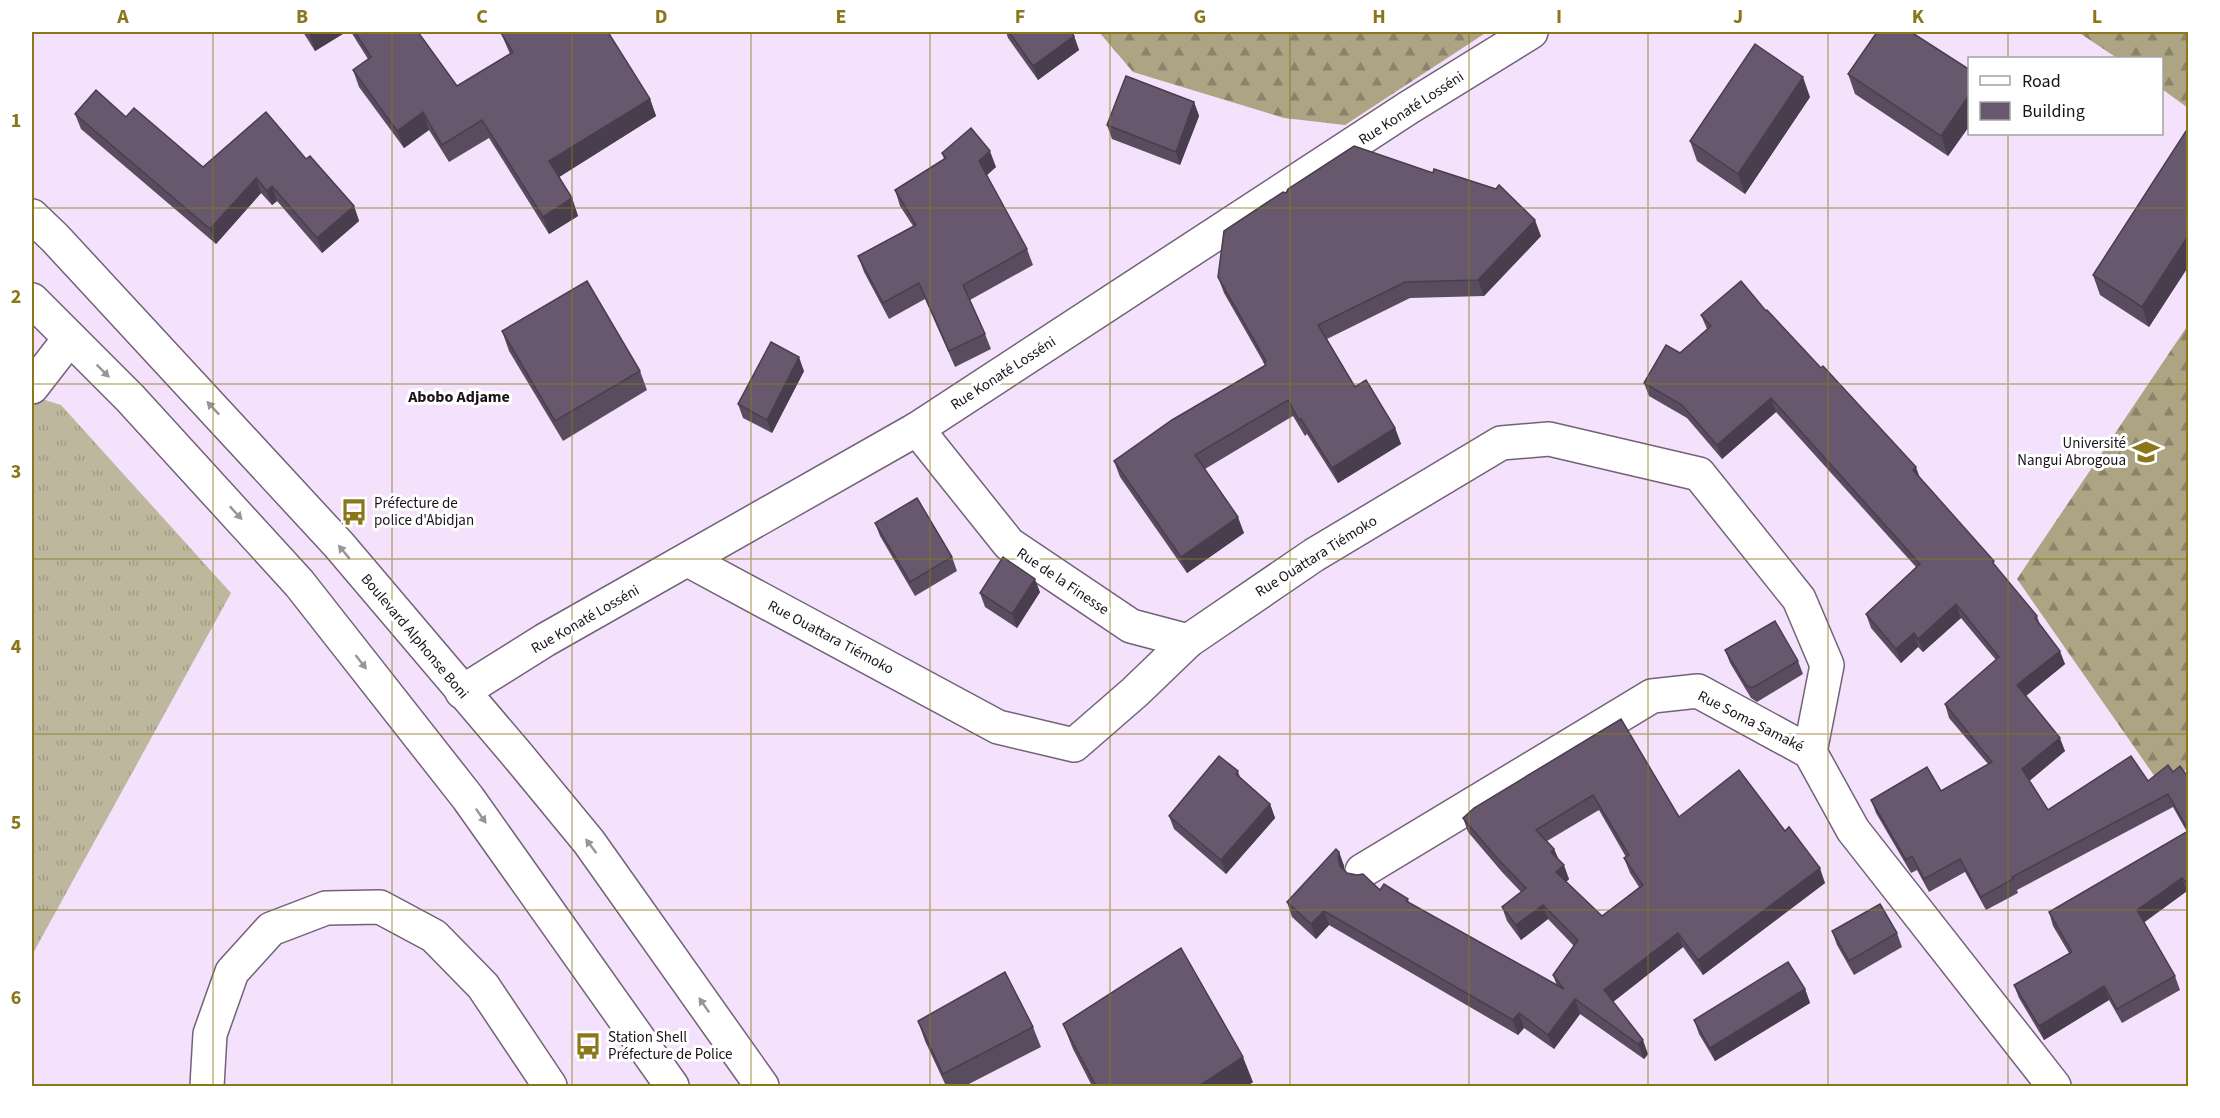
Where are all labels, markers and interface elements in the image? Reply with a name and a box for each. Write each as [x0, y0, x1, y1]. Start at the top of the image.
text: A [116, 3, 129, 31]
text: B [296, 3, 308, 31]
text: C [476, 3, 488, 31]
text: D [655, 3, 667, 31]
text: E [836, 3, 846, 31]
text: F [1015, 3, 1025, 31]
text: G [1194, 3, 1206, 31]
text: H [1372, 3, 1386, 31]
text: I [1556, 3, 1562, 31]
text: J [1733, 3, 1743, 31]
text: K [1912, 3, 1925, 31]
text: L [2092, 3, 2102, 31]
legend [1968, 57, 2163, 135]
street label: Rue Konaté Losséni [1354, 66, 1468, 150]
text: Road [2022, 69, 2061, 94]
text: Building [2022, 99, 2085, 124]
text: 1 [11, 107, 21, 135]
text: 2 [11, 283, 21, 311]
street label: Rue Konaté Losséni [946, 331, 1060, 415]
one-way arrow [95, 363, 109, 377]
district label: Abobo Adjame [407, 386, 510, 408]
one-way arrow [206, 400, 220, 415]
place label: Université Nangui Abrogoua [2017, 433, 2126, 471]
school or university icon: Université Nangui Abrogoua [2131, 437, 2161, 467]
text: 3 [11, 458, 21, 486]
place label: Préfecture de police d'Abidjan [374, 493, 474, 531]
bus stop icon: Préfecture de police d'Abidjan [339, 497, 369, 527]
one-way arrow [229, 506, 243, 521]
street label: Rue Ouattara Tiémoko [1251, 510, 1381, 602]
street label: Rue de la Finesse [1012, 543, 1113, 620]
one-way arrow [338, 544, 351, 560]
street label: Boulevard Alphonse Boni [356, 569, 473, 703]
street label: Rue Konaté Losséni [527, 580, 643, 659]
street label: Rue Ouattara Tiémoko [764, 595, 898, 680]
text: 4 [11, 633, 22, 661]
one-way arrow [355, 655, 367, 670]
street label: Rue Soma Samaké [1694, 686, 1807, 757]
one-way arrow [475, 808, 487, 824]
text: 5 [11, 809, 21, 837]
one-way arrow [585, 838, 597, 854]
text: 6 [11, 984, 21, 1012]
one-way arrow [698, 997, 710, 1013]
place label: Station Shell Préfecture de Police [608, 1027, 733, 1065]
bus stop icon: Station Shell Préfecture de Police [573, 1031, 603, 1061]

